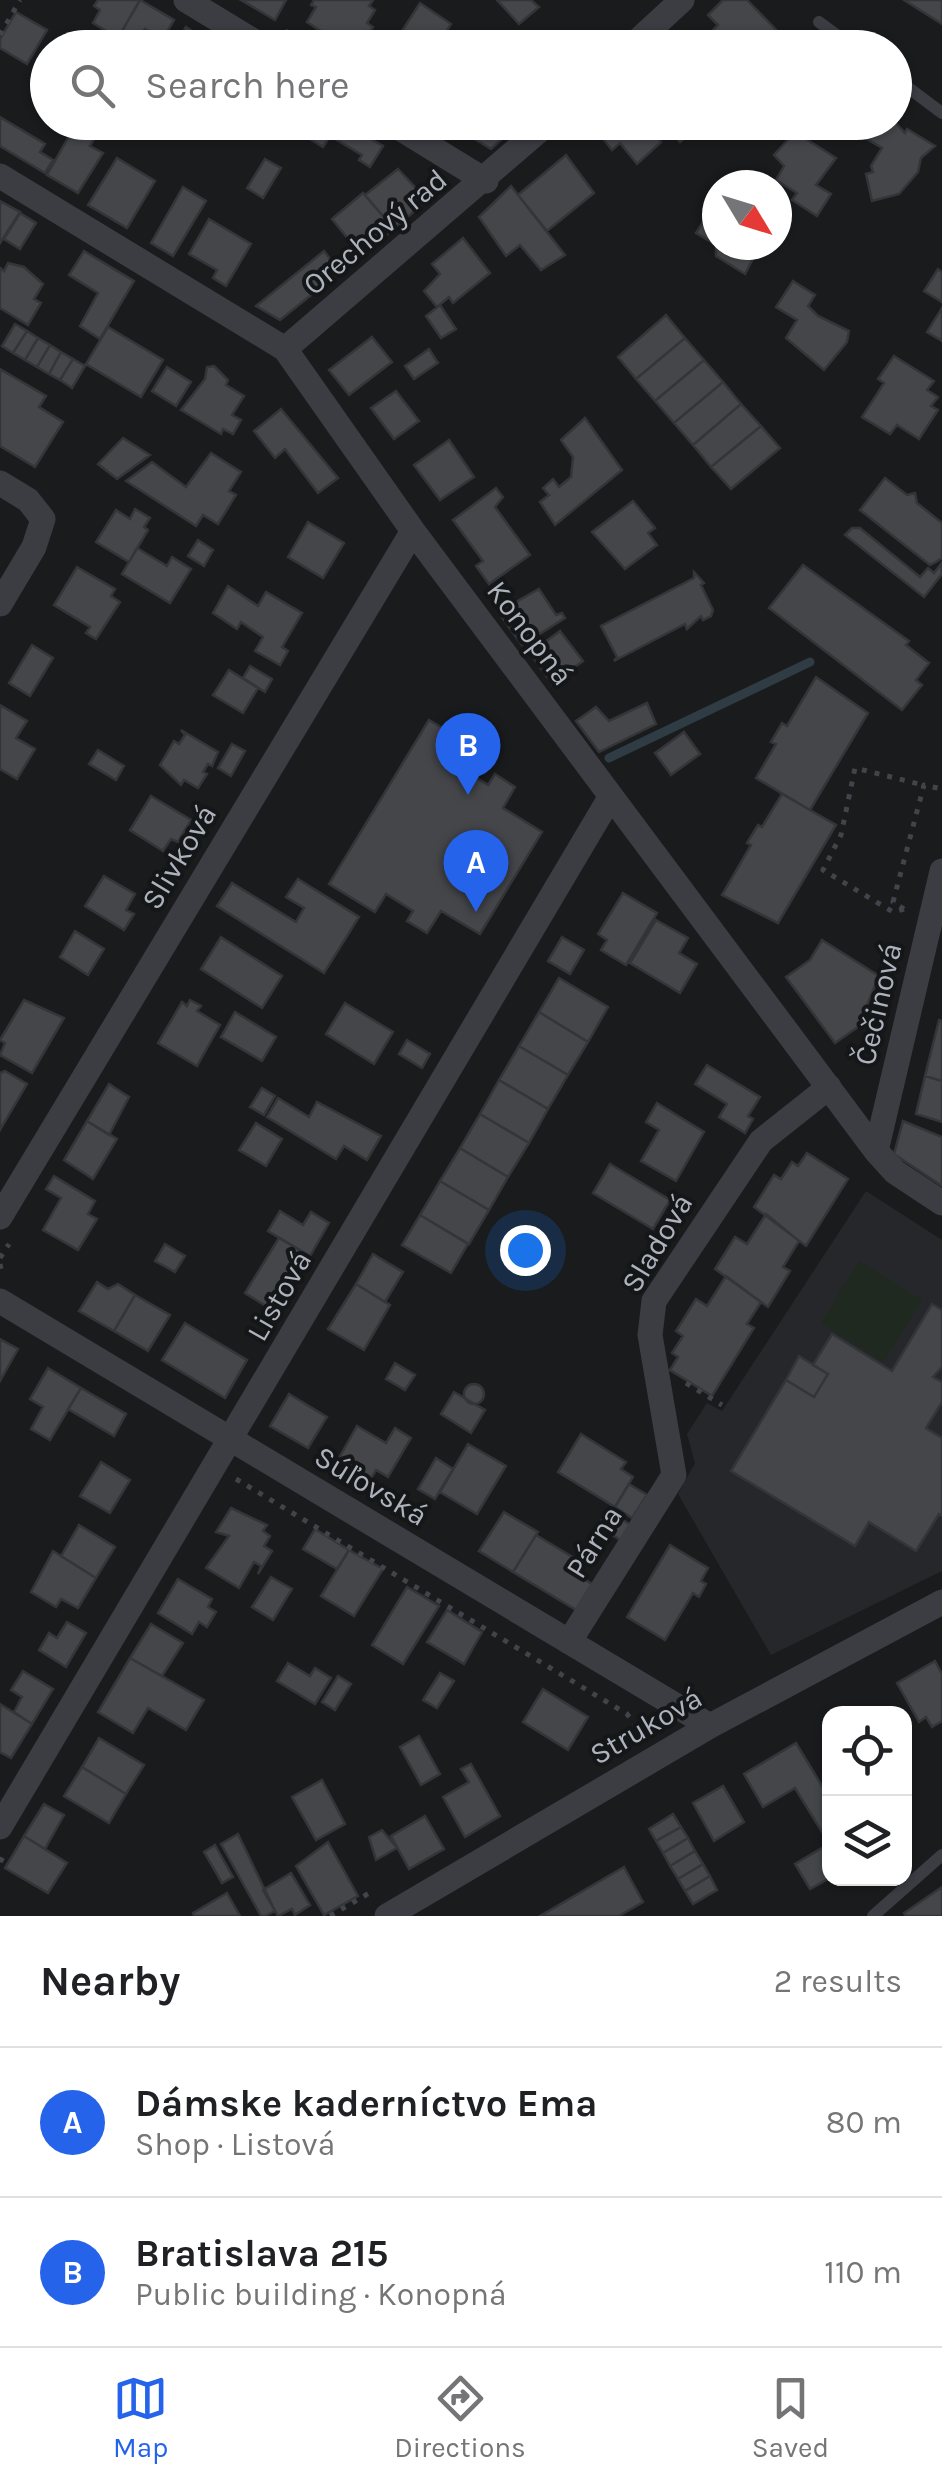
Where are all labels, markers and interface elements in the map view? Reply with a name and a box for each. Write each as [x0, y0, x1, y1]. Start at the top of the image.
search box [30, 30, 912, 140]
icon: search [65, 58, 120, 113]
text: Search here [145, 63, 349, 108]
street label: Orechový rad [296, 161, 454, 303]
north arrow [702, 170, 792, 260]
street label: Konopná [479, 574, 581, 692]
pin: B [436, 712, 500, 795]
street label: Slivková [134, 798, 224, 916]
pin: A [444, 830, 508, 912]
street label: Čečinová [846, 939, 910, 1069]
street label: Sladová [614, 1187, 700, 1299]
your location [500, 1225, 551, 1276]
street label: Listová [239, 1245, 319, 1347]
street label: Súľovská [308, 1438, 434, 1534]
street label: Párna [558, 1499, 630, 1585]
street label: Struková [584, 1680, 708, 1772]
map controls [822, 1706, 912, 1886]
button: locate [822, 1706, 912, 1796]
button: layers [822, 1796, 912, 1886]
text: Nearby [40, 1956, 180, 2006]
text: 2 results [774, 1963, 902, 2000]
text: Dámske kaderníctvo Ema [135, 2081, 597, 2126]
text: A [62, 2104, 83, 2141]
text: 80 m [826, 2104, 902, 2141]
text: Shop · Listová [135, 2126, 335, 2163]
text: Bratislava 215 [135, 2231, 388, 2276]
text: B [62, 2254, 83, 2291]
text: 110 m [824, 2254, 902, 2291]
text: Public building · Konopná [135, 2276, 507, 2313]
tab: Map [113, 2371, 168, 2464]
tab: Directions [394, 2371, 526, 2464]
tab: Saved [752, 2371, 829, 2464]

